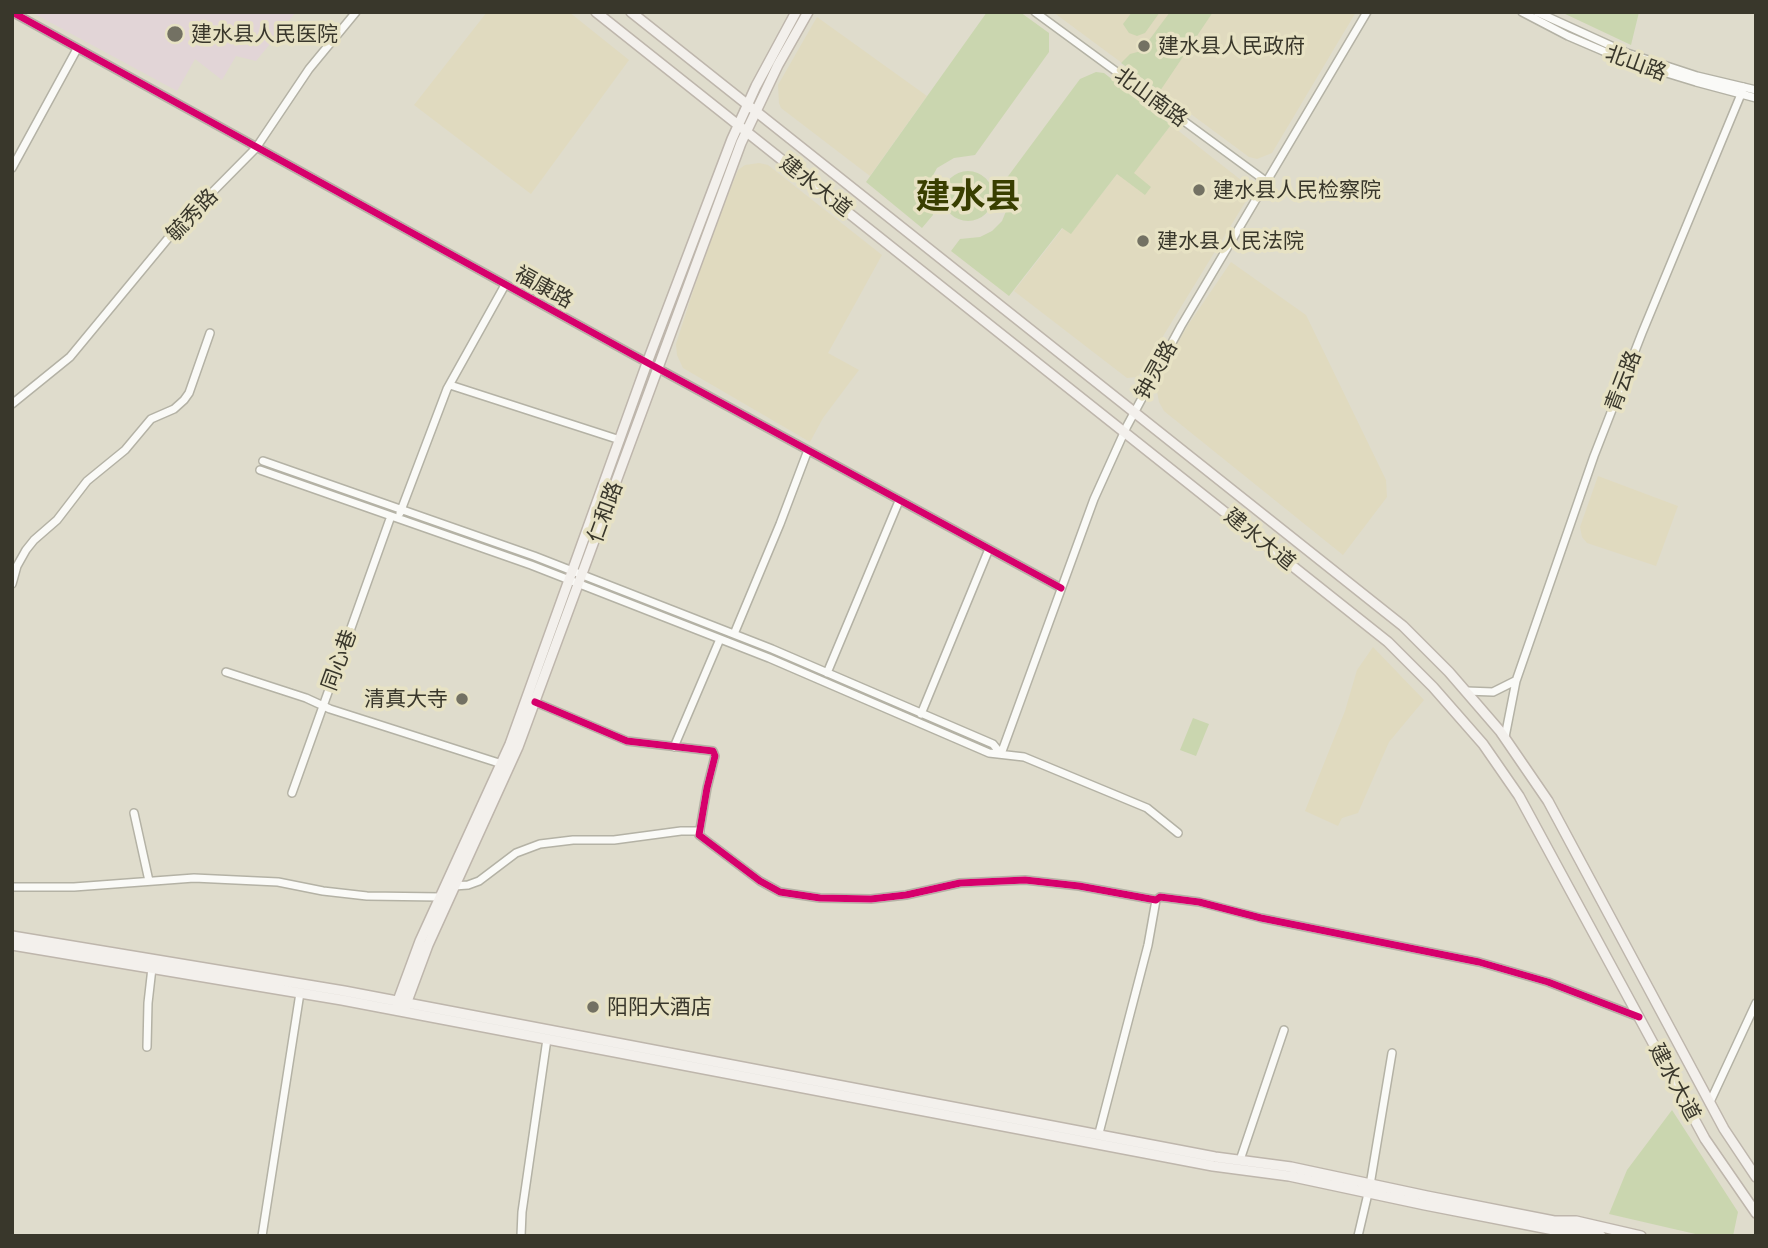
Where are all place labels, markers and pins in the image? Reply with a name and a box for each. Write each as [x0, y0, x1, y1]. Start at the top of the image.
place label: 建水县人民医院 [191, 21, 338, 47]
marker: 建水县人民医院 [165, 24, 185, 44]
place label: 建水县人民政府 [1158, 33, 1305, 59]
marker: 建水县人民政府 [1136, 38, 1152, 54]
place label: 建水县人民检察院 [1213, 177, 1381, 203]
marker: 建水县人民检察院 [1191, 182, 1207, 198]
place label: 建水县人民法院 [1157, 228, 1304, 254]
marker: 建水县人民法院 [1135, 233, 1151, 249]
place label: 清真大寺 [364, 686, 448, 712]
marker: 清真大寺 [454, 691, 470, 707]
place label: 阳阳大酒店 [607, 994, 712, 1020]
marker: 阳阳大酒店 [585, 999, 601, 1015]

